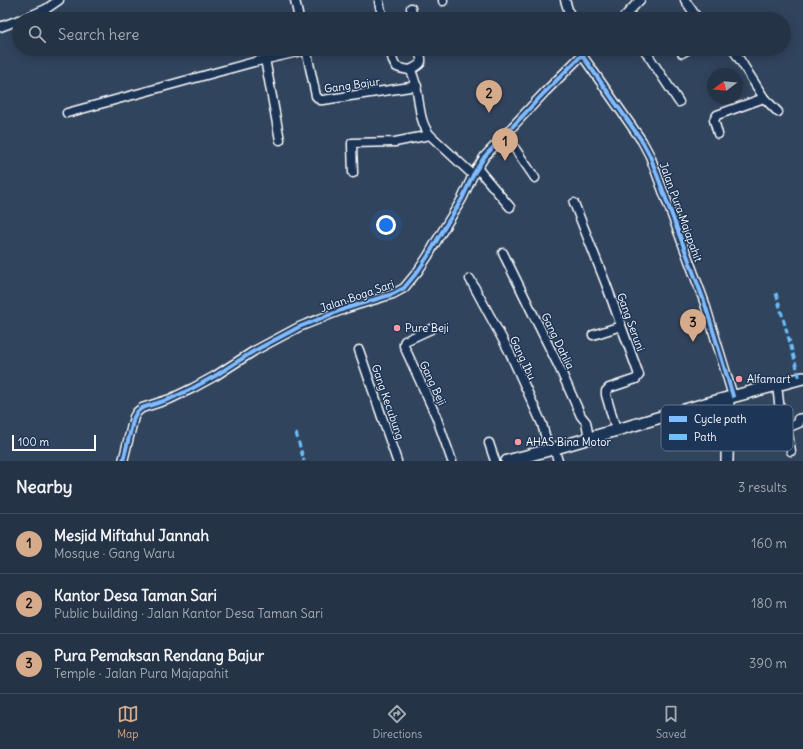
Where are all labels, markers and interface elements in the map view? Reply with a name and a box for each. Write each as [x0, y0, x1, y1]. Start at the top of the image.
search box [12, 12, 791, 56]
icon: search [26, 23, 48, 45]
text: Search here [58, 25, 139, 44]
north arrow [707, 68, 743, 104]
street label: Gang Bajur [323, 74, 381, 96]
pin: 2 [476, 80, 502, 113]
pin: 1 [492, 128, 518, 161]
street label: Jalan Pura Majapahit [656, 160, 706, 264]
your location [376, 215, 396, 235]
street label: Jalan Boga Sari [318, 277, 396, 315]
street label: Gang Seruni [614, 291, 648, 353]
pin: 3 [680, 309, 706, 342]
street label: Gang Dahlia [538, 311, 578, 371]
place label: Pure Beji [405, 321, 449, 335]
marker: Pure Beji [392, 323, 402, 333]
street label: Gang Ibu [507, 334, 539, 383]
street label: Gang Beji [417, 359, 449, 407]
street label: Gang Kecubung [369, 362, 407, 442]
place label: Alfamart [747, 372, 791, 386]
marker: Alfamart [734, 374, 744, 384]
legend [661, 405, 793, 451]
text: Cycle path [694, 412, 747, 426]
text: Path [694, 430, 717, 444]
scale bar [12, 433, 96, 452]
text: 100 m [18, 435, 49, 449]
place label: AHAS Bina Motor [526, 435, 612, 449]
marker: AHAS Bina Motor [513, 437, 523, 447]
text: Nearby [16, 476, 72, 498]
text: 3 results [738, 479, 787, 496]
text: Mesjid Miftahul Jannah [54, 526, 209, 545]
text: 1 [26, 535, 32, 552]
text: 160 m [751, 535, 787, 552]
text: Mosque · Gang Waru [54, 545, 175, 562]
text: Kantor Desa Taman Sari [54, 586, 217, 605]
text: 2 [25, 595, 33, 612]
text: 180 m [751, 595, 787, 612]
text: Public building · Jalan Kantor Desa Taman Sari [54, 605, 323, 622]
text: Pura Pemaksan Rendang Bajur [54, 646, 264, 665]
text: 3 [25, 655, 33, 672]
text: 390 m [749, 655, 787, 672]
text: Temple · Jalan Pura Majapahit [54, 665, 229, 682]
tab: Map [117, 703, 139, 741]
tab: Directions [373, 703, 422, 741]
tab: Saved [656, 703, 686, 741]

